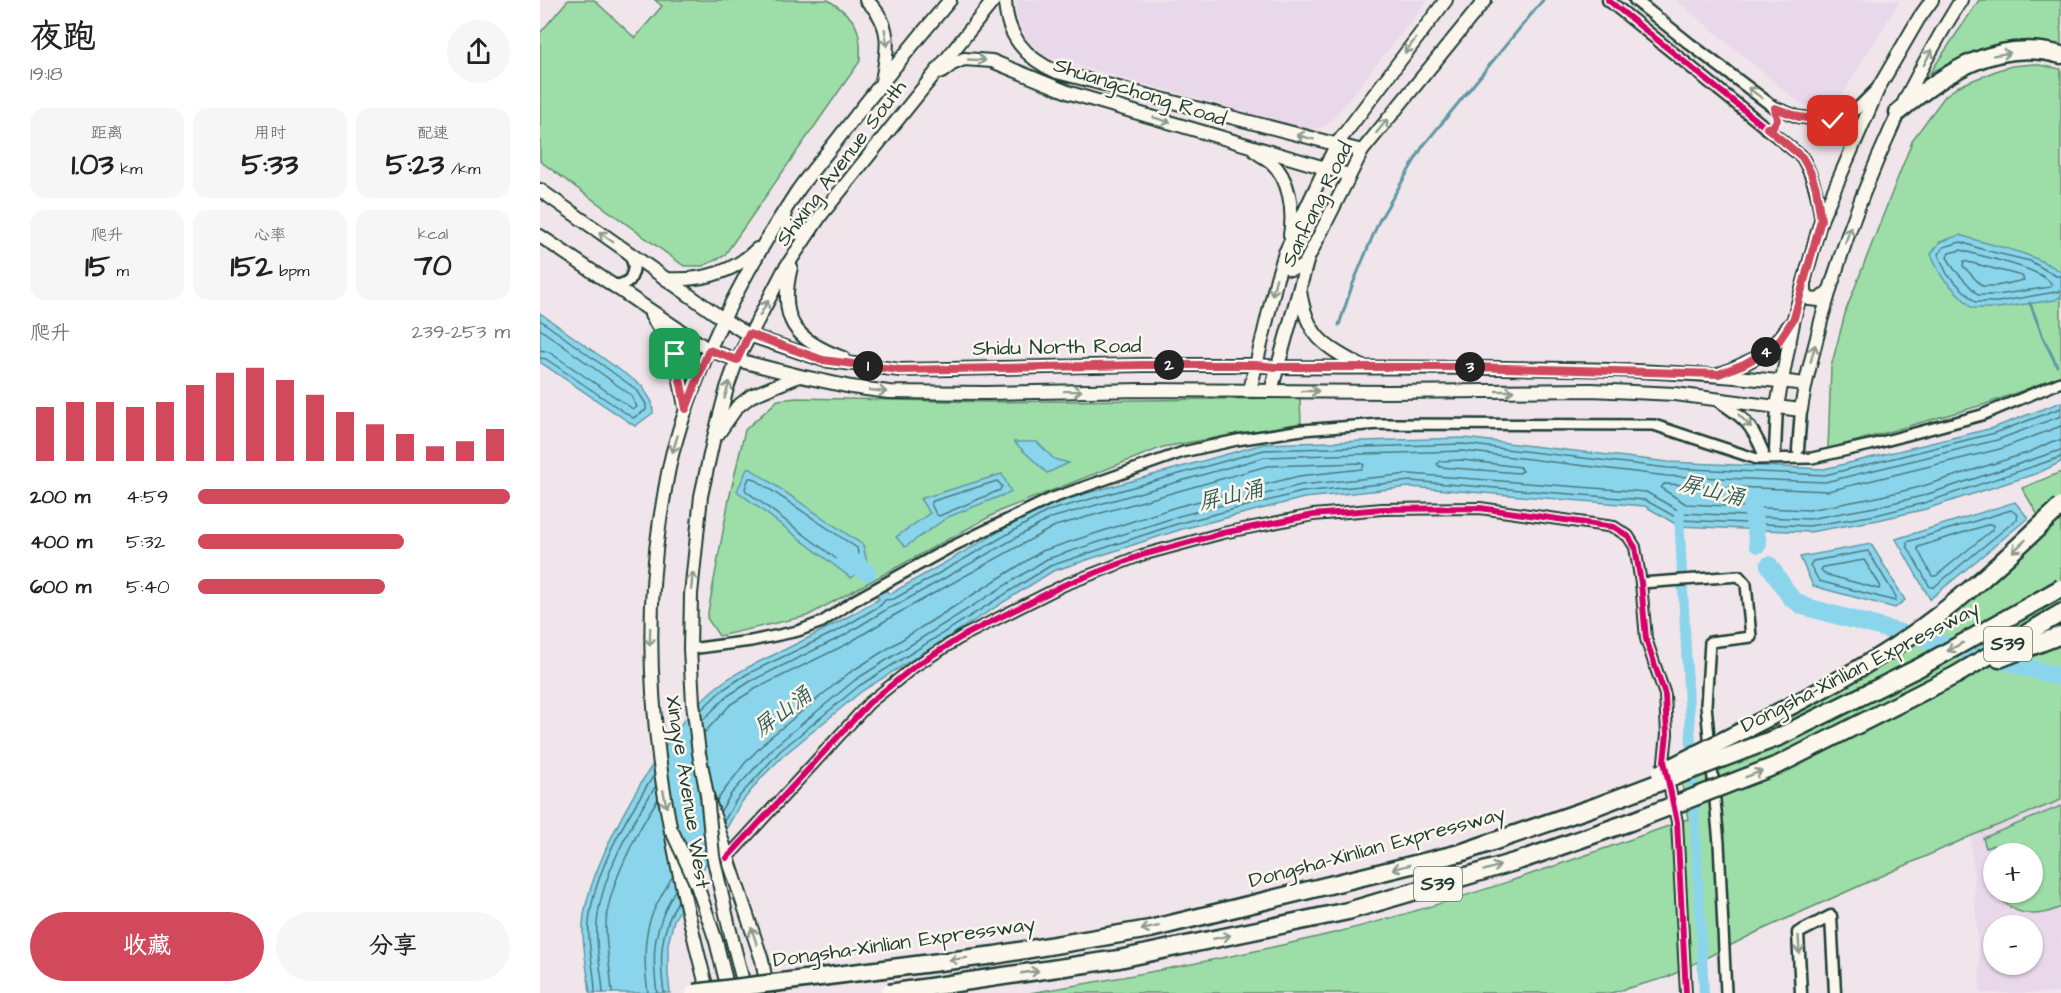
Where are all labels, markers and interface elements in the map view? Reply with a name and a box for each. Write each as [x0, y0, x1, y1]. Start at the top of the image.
text: 夜跑 [30, 14, 96, 60]
button: share [447, 20, 510, 83]
one-way arrow [881, 27, 892, 47]
one-way arrow [1404, 38, 1417, 54]
one-way arrow [1992, 48, 2012, 59]
one-way arrow [1922, 49, 1934, 66]
street label: Shuangchong Road [1049, 50, 1230, 136]
one-way arrow [967, 54, 987, 65]
text: 19:18 [30, 60, 63, 88]
street label: Shixing Avenue South [769, 73, 915, 253]
one-way arrow [1748, 87, 1764, 100]
pin [1807, 95, 1858, 146]
icon: check [1816, 104, 1849, 137]
one-way arrow [1152, 115, 1171, 126]
one-way arrow [1375, 119, 1389, 134]
text: 距离 [91, 122, 123, 144]
text: 用时 [254, 122, 286, 144]
text: 配速 [417, 122, 449, 144]
one-way arrow [1296, 131, 1315, 142]
street label: Sanfang Road [1274, 136, 1362, 272]
text: 1.03 [72, 144, 114, 186]
text: 5:33 [242, 144, 298, 186]
text: 5:23 [386, 144, 444, 186]
text: km [114, 158, 142, 180]
text: /km [444, 158, 480, 180]
text: kcal [418, 223, 448, 245]
text: 爬升 [91, 224, 123, 246]
text: 心率 [254, 224, 286, 246]
one-way arrow [1844, 226, 1855, 245]
one-way arrow [599, 231, 615, 243]
text: 70 [414, 245, 452, 287]
text: 15 [85, 246, 110, 288]
text: 152 [231, 246, 273, 288]
text: m [110, 260, 129, 282]
text: bpm [273, 260, 310, 282]
one-way arrow [1268, 278, 1280, 297]
one-way arrow [758, 300, 770, 317]
text: 239–253 m [411, 318, 510, 346]
text: 爬升 [30, 319, 70, 347]
pin [649, 328, 700, 379]
street label: Shidu North Road [972, 331, 1142, 363]
icon: arrive [658, 337, 691, 370]
pin: 4 [1751, 337, 1781, 367]
text: 4 [1761, 341, 1771, 363]
one-way arrow [1808, 344, 1819, 363]
pin: 2 [1154, 350, 1184, 380]
pin: 1 [853, 351, 883, 381]
pin: 3 [1455, 352, 1485, 382]
text: 2 [1164, 354, 1174, 376]
text: 1 [867, 355, 869, 377]
text: 3 [1466, 356, 1474, 378]
one-way arrow [722, 381, 733, 400]
one-way arrow [868, 385, 888, 396]
one-way arrow [1063, 385, 1083, 397]
one-way arrow [1300, 385, 1320, 397]
one-way arrow [1495, 385, 1515, 396]
one-way arrow [1738, 414, 1753, 429]
one-way arrow [669, 434, 680, 453]
water label: 屏山涌 [1676, 468, 1749, 514]
water label: 屏山涌 [1195, 473, 1268, 519]
text: 200 m [30, 483, 90, 511]
text: 4:59 [126, 483, 169, 511]
text: 400 m [30, 528, 92, 556]
text: 5:32 [126, 528, 165, 556]
one-way arrow [2011, 539, 2026, 553]
one-way arrow [687, 572, 698, 592]
text: 600 m [30, 573, 91, 601]
text: 5:40 [126, 573, 170, 601]
street label: Dongsha-Xinlian Expressway [1736, 594, 1986, 742]
one-way arrow [644, 627, 656, 647]
road number: S39 [1984, 627, 2032, 661]
one-way arrow [1947, 641, 1964, 653]
water label: 屏山涌 [747, 679, 819, 744]
street label: Xingye Avenue West [656, 693, 718, 891]
one-way arrow [1745, 767, 1763, 778]
one-way arrow [660, 789, 671, 809]
street label: Dongsha-Xinlian Expressway [1246, 799, 1509, 897]
map controls [1983, 843, 2043, 975]
button: + [1983, 843, 2043, 903]
one-way arrow [1392, 861, 1411, 873]
one-way arrow [1482, 862, 1501, 873]
road number: S39 [1414, 867, 1462, 901]
street label: Dongsha-Xinlian Expressway [771, 909, 1038, 977]
button: 收藏 [30, 912, 264, 981]
button: 分享 [276, 912, 510, 981]
button: − [1983, 915, 2043, 975]
one-way arrow [1141, 923, 1161, 934]
one-way arrow [748, 927, 759, 946]
one-way arrow [1212, 931, 1231, 942]
one-way arrow [1793, 934, 1804, 954]
one-way arrow [948, 954, 968, 965]
one-way arrow [1020, 967, 1040, 978]

